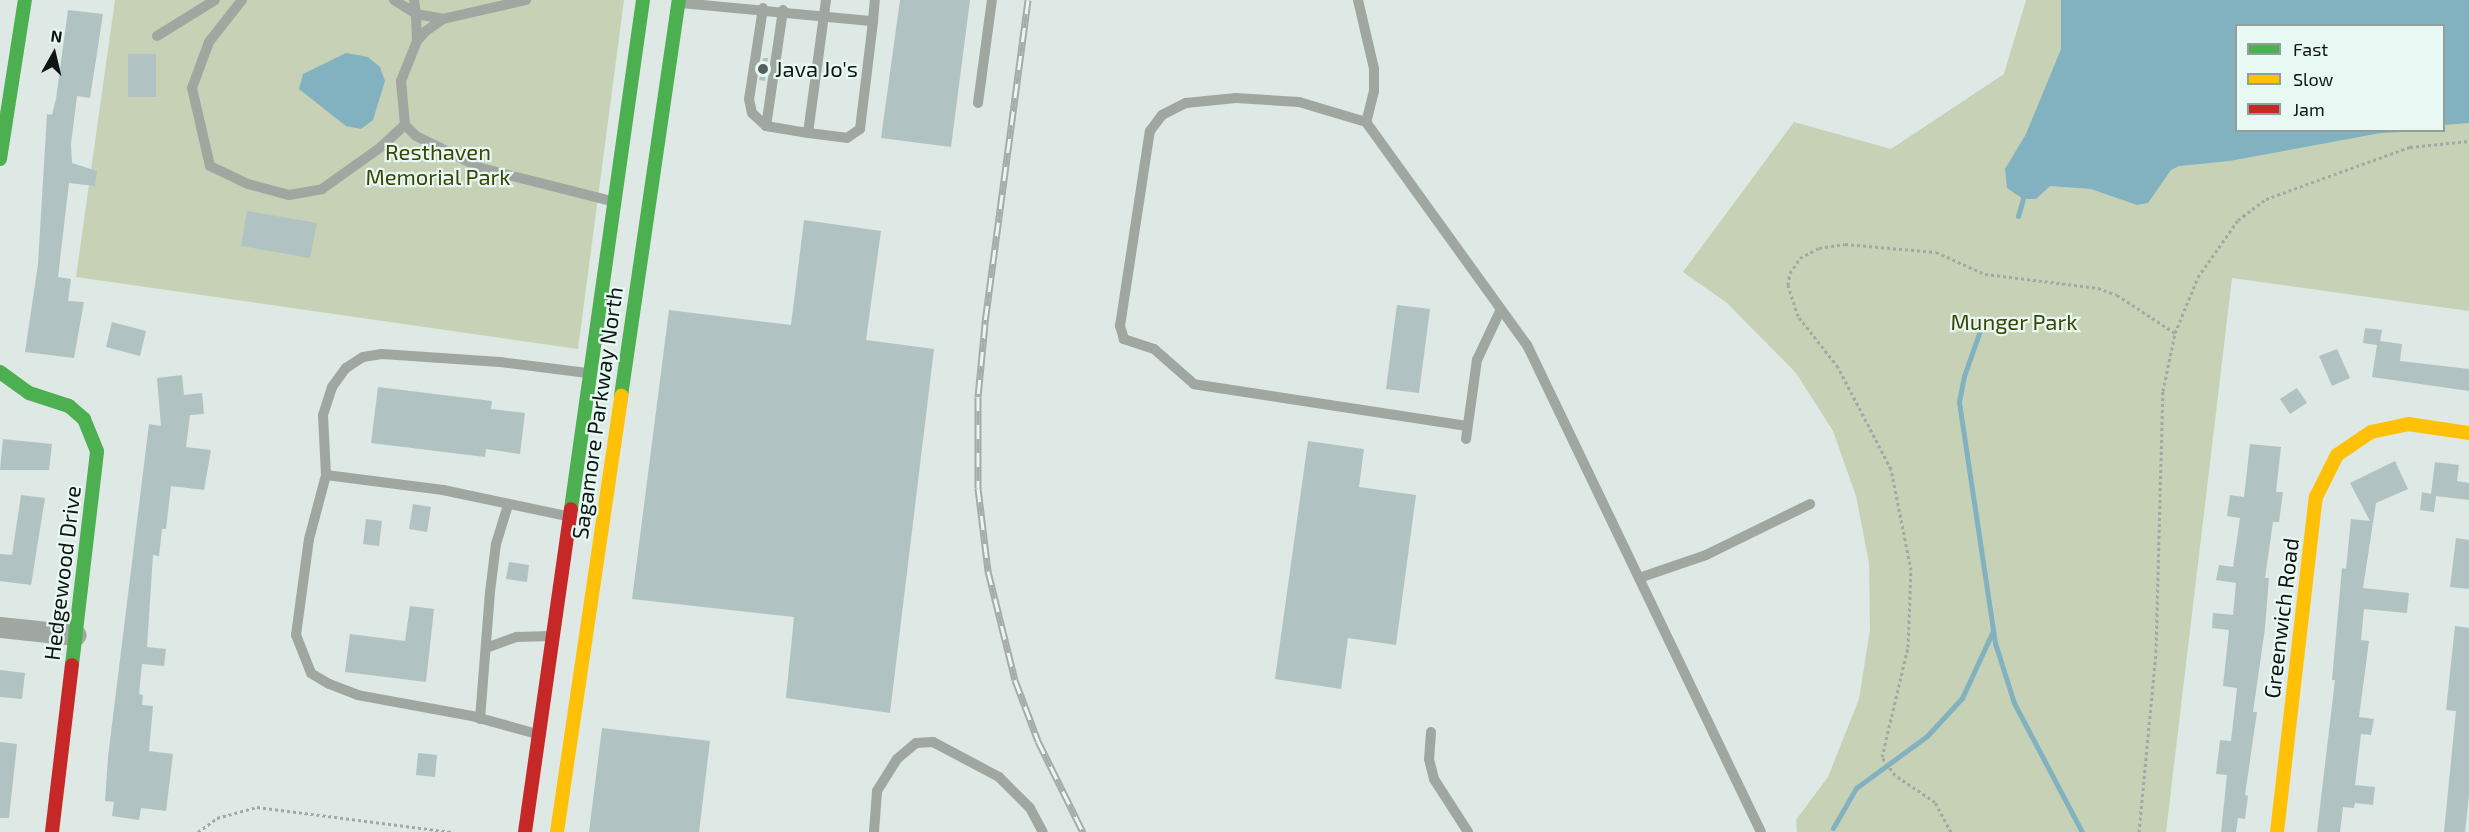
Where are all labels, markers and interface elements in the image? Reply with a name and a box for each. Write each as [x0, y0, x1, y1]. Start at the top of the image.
north arrow [24, 24, 84, 84]
legend [2235, 24, 2445, 132]
text: N [50, 25, 64, 46]
text: Fast [2293, 38, 2328, 60]
place label: Java Jo's [775, 56, 858, 82]
marker: Java Jo's [756, 62, 770, 76]
text: Slow [2293, 68, 2333, 90]
text: Jam [2293, 98, 2325, 120]
park label: Resthaven Memorial Park [365, 138, 511, 190]
street label: Sagamore Parkway North [566, 285, 628, 541]
park label: Munger Park [1950, 309, 2078, 335]
street label: Hedgewood Drive [38, 484, 86, 662]
street label: Greenwich Road [2258, 536, 2304, 700]

